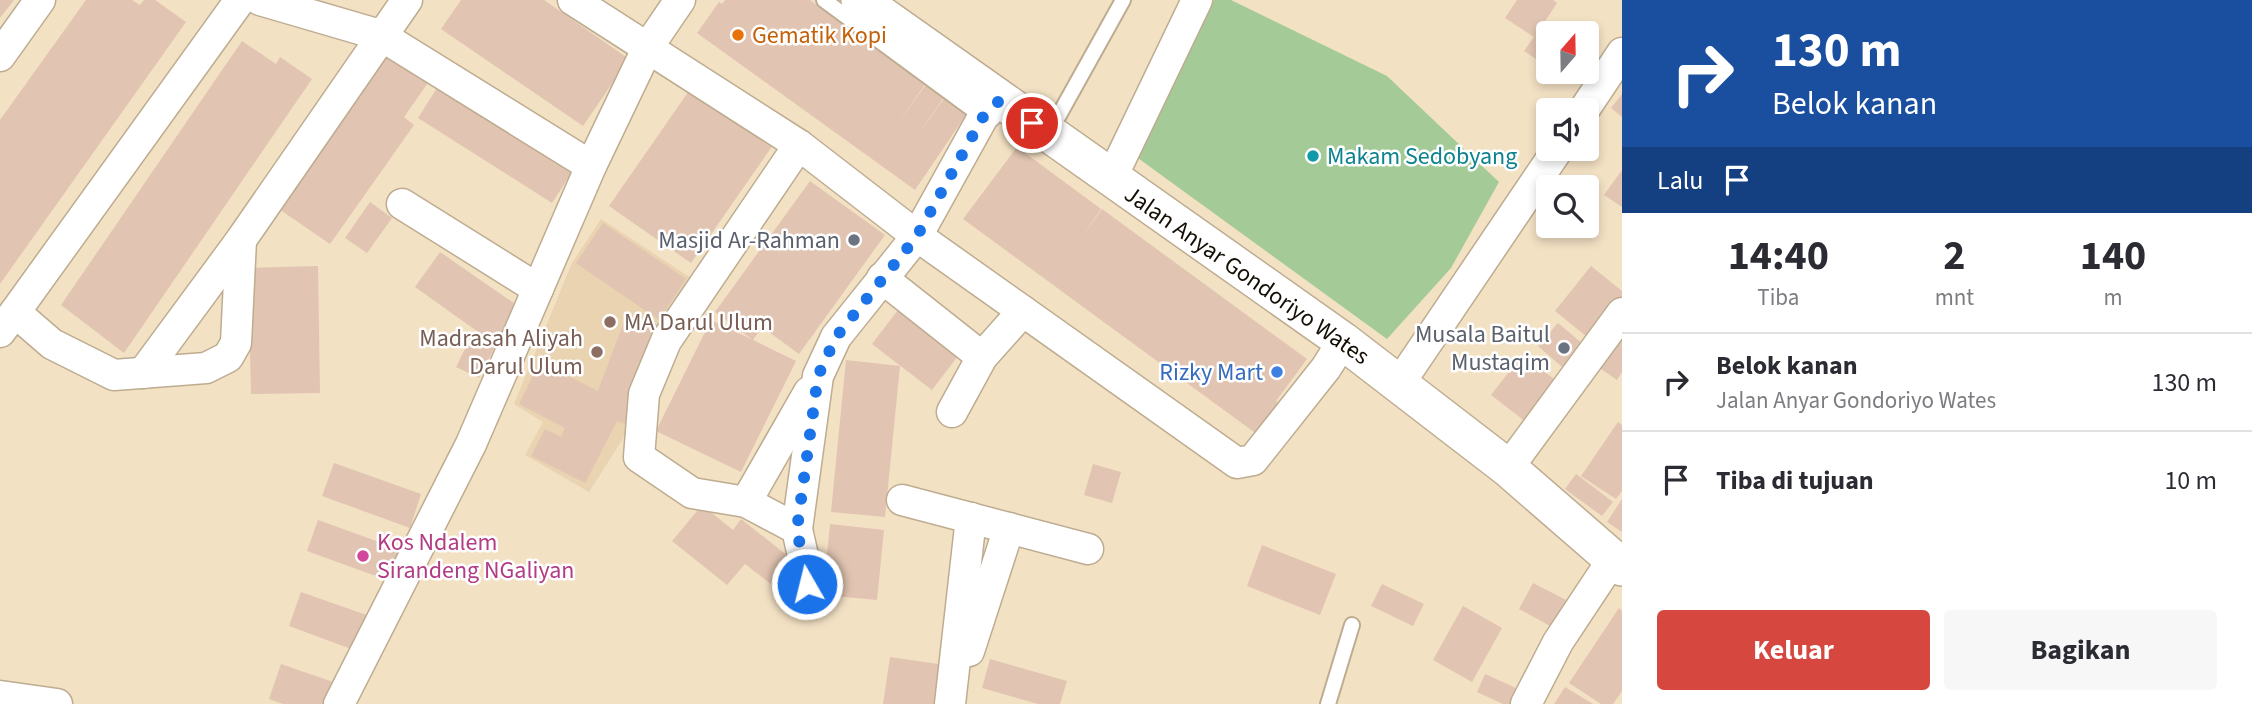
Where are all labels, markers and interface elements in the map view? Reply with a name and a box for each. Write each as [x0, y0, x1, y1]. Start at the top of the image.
text: 130 m [1772, 16, 1901, 86]
place label: Gematik Kopi [752, 18, 887, 53]
north arrow [1536, 21, 1600, 84]
map controls [1536, 21, 1599, 238]
marker: Gematik Kopi [730, 27, 746, 43]
icon: right [1657, 28, 1748, 119]
text: Belok kanan [1772, 81, 1937, 127]
pin [1002, 93, 1062, 153]
button: sound [1536, 98, 1599, 161]
icon: arrive [1013, 104, 1051, 142]
place label: Makam Sedobyang [1327, 139, 1517, 174]
marker: Makam Sedobyang [1305, 148, 1321, 164]
icon: arrive [1718, 161, 1756, 199]
text: Lalu [1657, 162, 1704, 199]
button: search [1536, 175, 1599, 238]
street label: Jalan Anyar Gondoriyo Wates [1117, 177, 1376, 374]
place label: Masjid Ar-Rahman [658, 223, 840, 258]
text: 14:40 [1728, 226, 1829, 286]
text: 2 [1943, 226, 1965, 286]
text: 140 [2080, 226, 2146, 286]
marker: Masjid Ar-Rahman [846, 232, 862, 248]
text: Tiba [1757, 281, 1799, 314]
text: mnt [1935, 281, 1974, 314]
text: m [2103, 281, 2123, 314]
place label: MA Darul Ulum [624, 305, 773, 340]
marker: MA Darul Ulum [602, 314, 618, 330]
place label: Musala Baitul Mustaqim [1415, 317, 1550, 380]
place label: Madrasah Aliyah Darul Ulum [419, 321, 583, 384]
marker: Musala Baitul Mustaqim [1556, 340, 1572, 356]
marker: Madrasah Aliyah Darul Ulum [589, 344, 605, 360]
text: Belok kanan [1716, 347, 1858, 384]
place label: Rizky Mart [1159, 355, 1263, 390]
icon: right [1657, 363, 1695, 401]
marker: Rizky Mart [1269, 364, 1285, 380]
text: 130 m [2151, 364, 2217, 401]
text: Jalan Anyar Gondoriyo Wates [1716, 384, 1996, 417]
icon: arrive [1657, 461, 1695, 499]
text: Tiba di tujuan [1716, 462, 1874, 499]
text: 10 m [2164, 462, 2217, 499]
place label: Kos Ndalem Sirandeng NGaliyan [377, 525, 574, 588]
position arrow [770, 547, 844, 621]
marker: Kos Ndalem Sirandeng NGaliyan [355, 548, 371, 564]
button: Keluar [1657, 610, 1930, 690]
button: Bagikan [1944, 610, 2217, 690]

